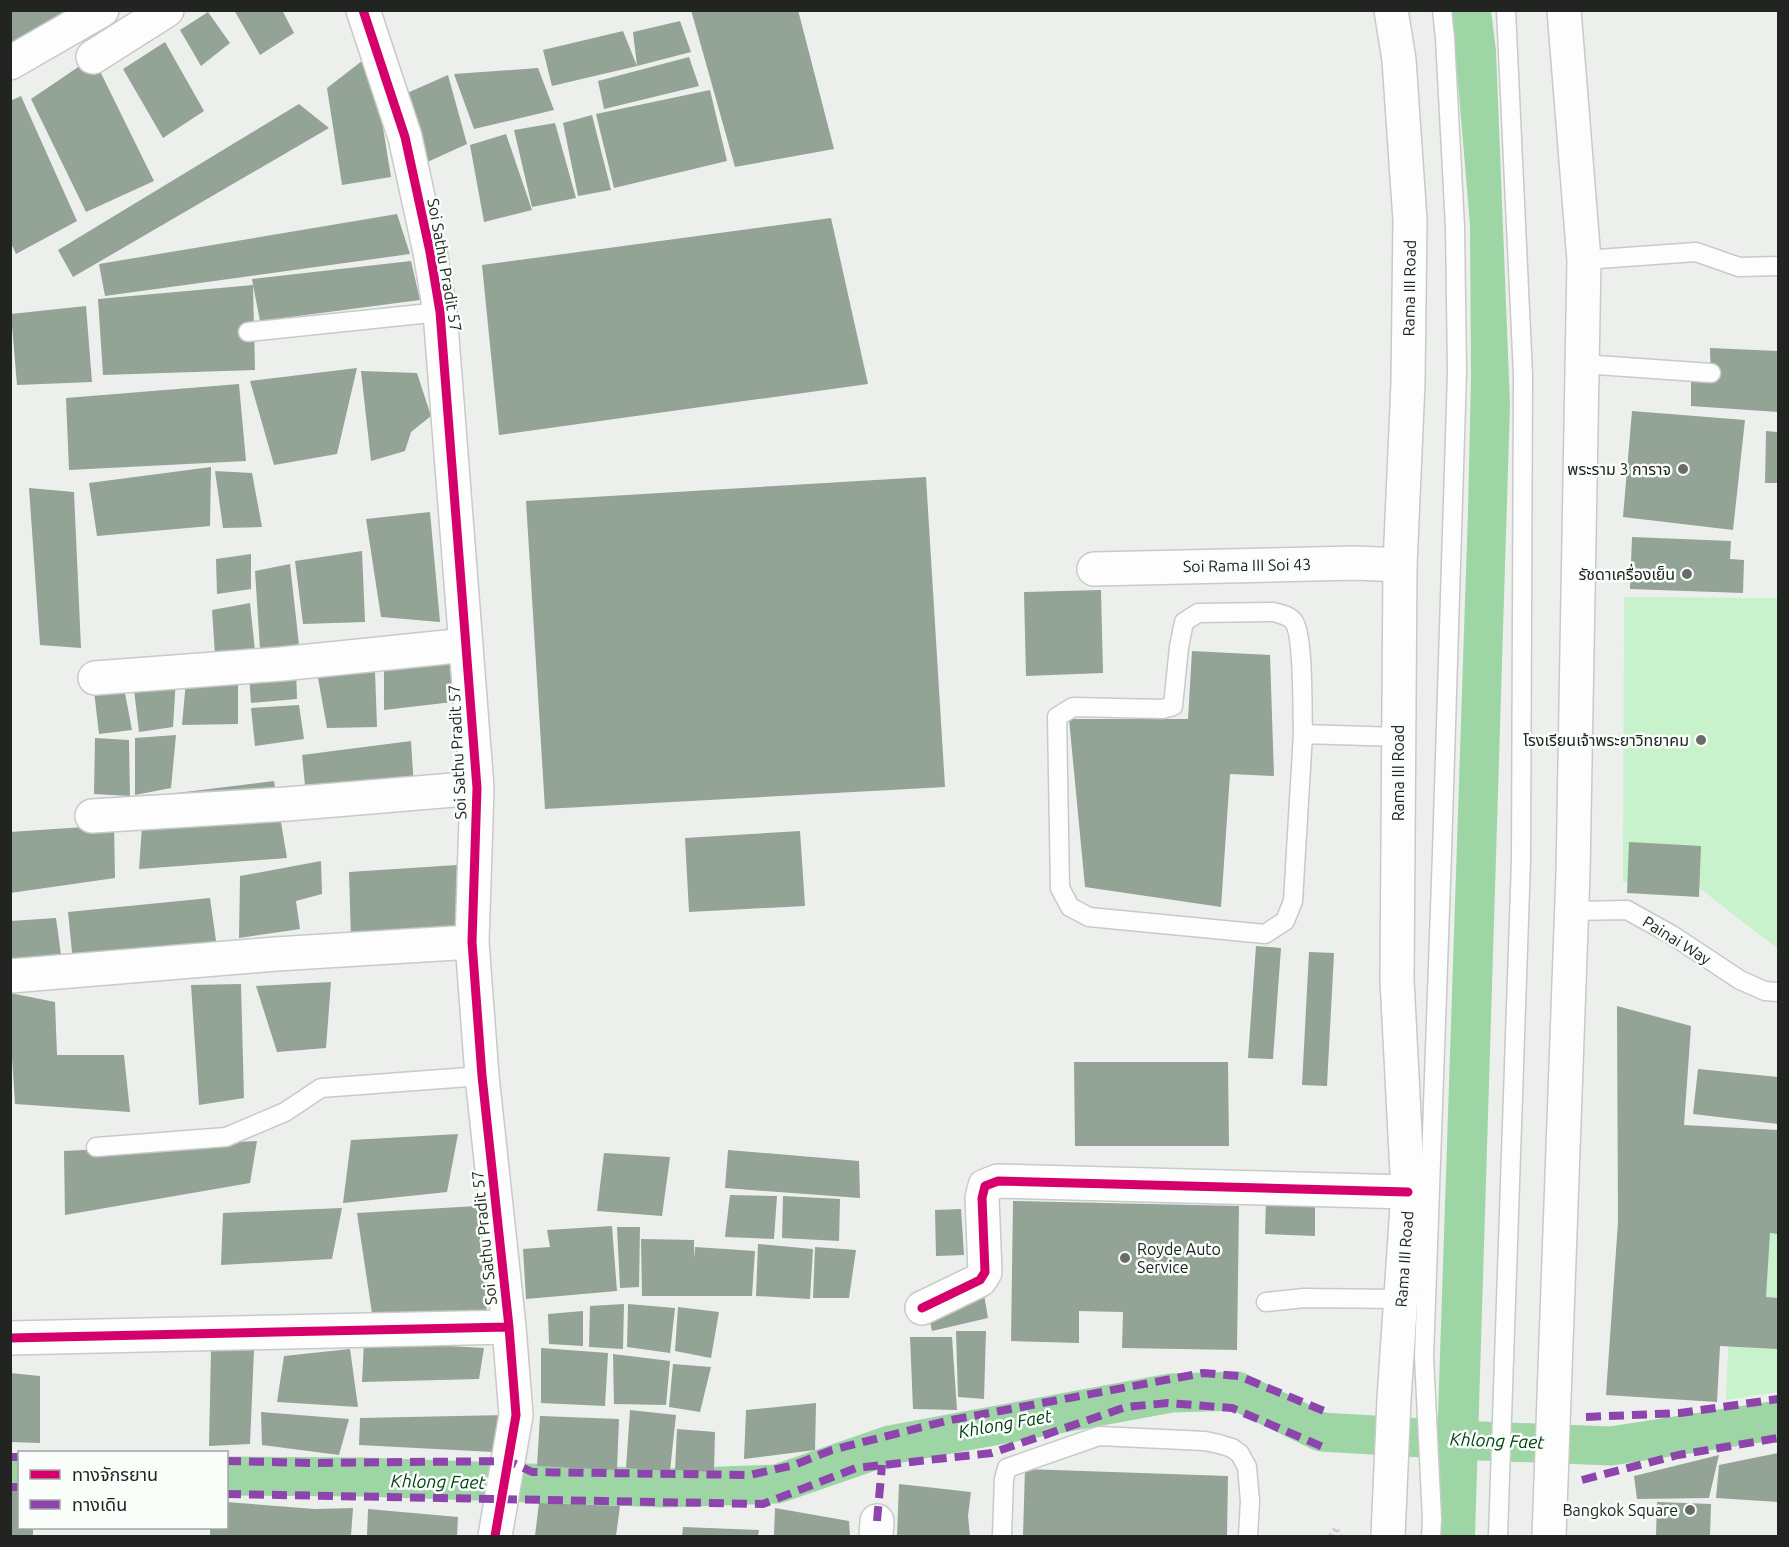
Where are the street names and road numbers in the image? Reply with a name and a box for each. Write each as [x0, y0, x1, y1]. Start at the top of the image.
street label: Soi Sathu Pradit 57 [424, 197, 466, 333]
street label: Rama III Road [1399, 239, 1419, 337]
street label: Soi Rama III Soi 43 [1183, 555, 1311, 575]
street label: Soi Sathu Pradit 57 [444, 684, 470, 820]
street label: Rama III Road [1389, 725, 1407, 821]
street label: Painai Way [1640, 912, 1715, 968]
street label: Soi Sathu Pradit 57 [468, 1170, 500, 1306]
street label: Rama III Road [1392, 1210, 1416, 1308]

